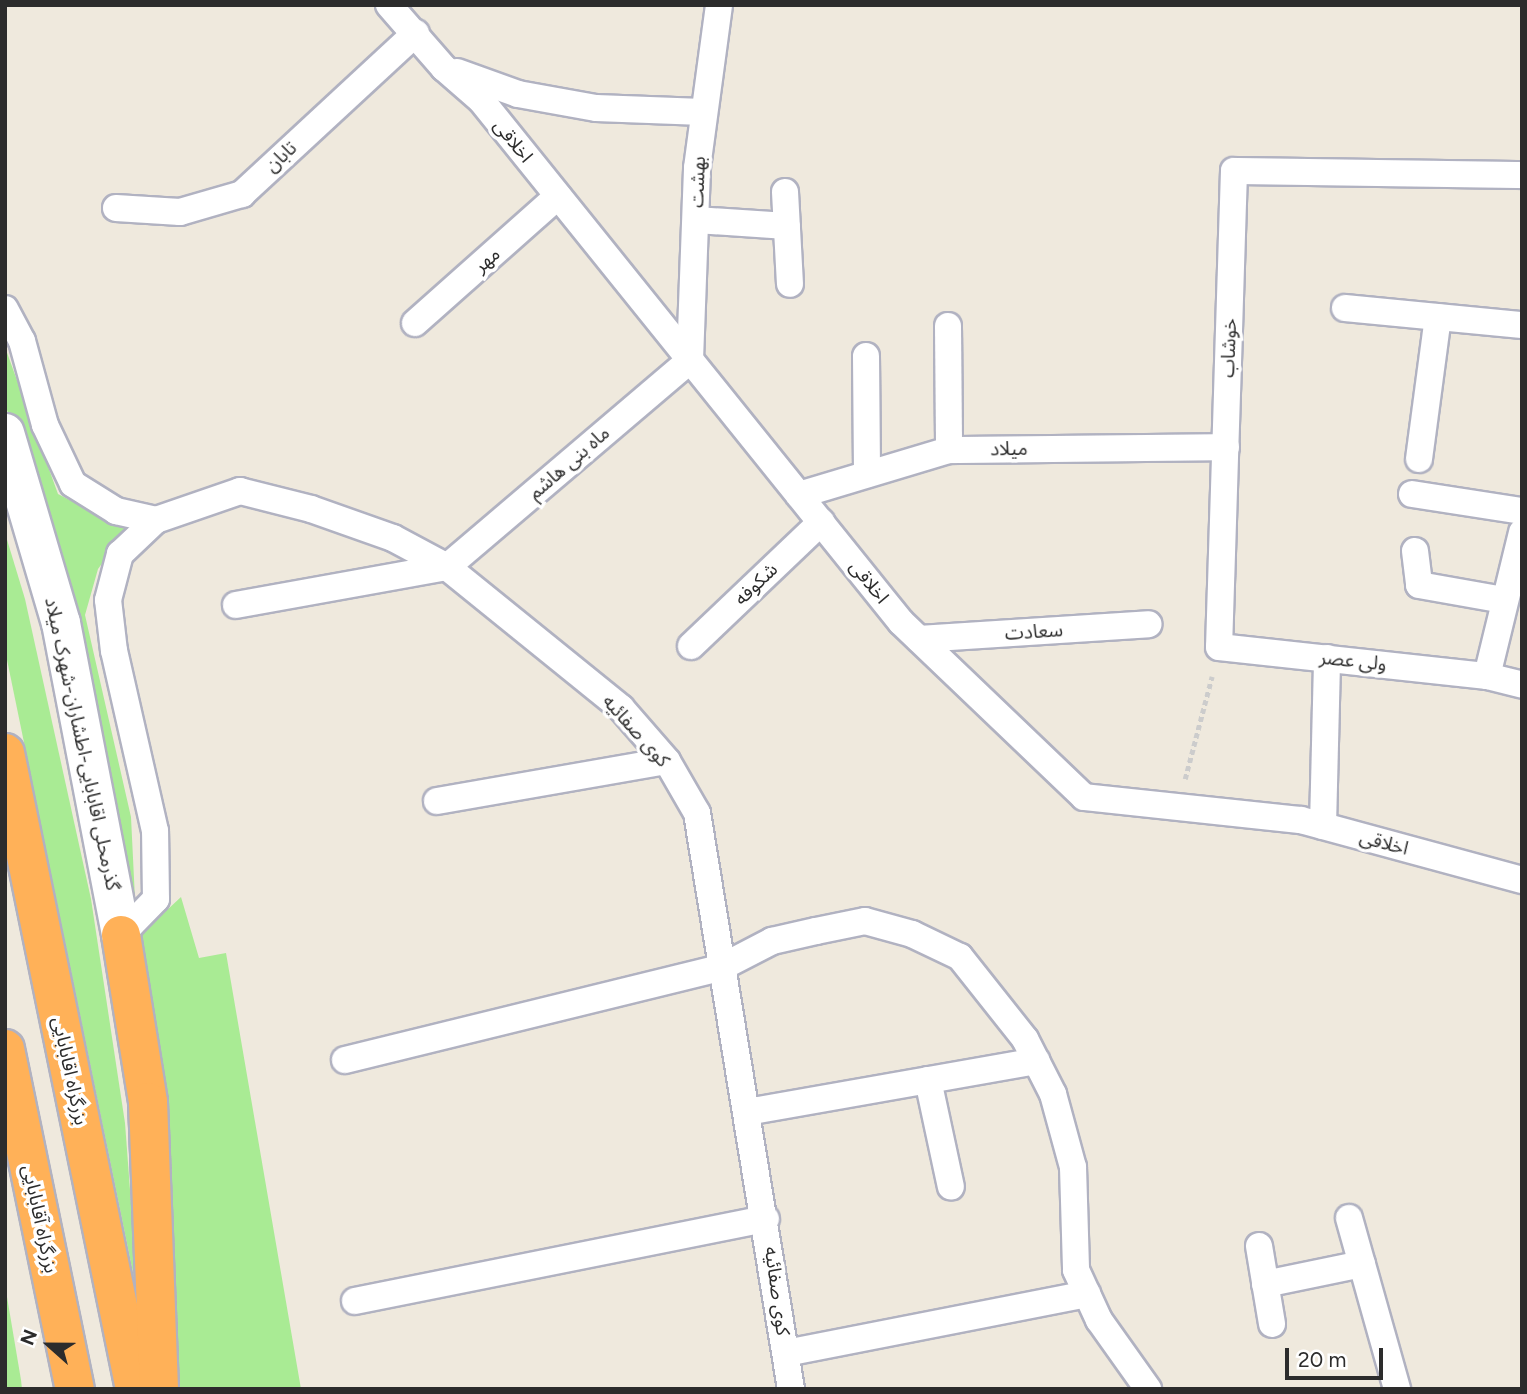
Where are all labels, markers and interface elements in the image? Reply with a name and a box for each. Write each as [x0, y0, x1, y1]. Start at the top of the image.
street label: اخلاقی [489, 115, 537, 167]
street label: تابان [260, 137, 302, 177]
street label: بهشت [686, 156, 710, 208]
street label: مهر [469, 242, 505, 278]
street label: خوشاب [1217, 318, 1241, 378]
street label: ماه بنی هاشم [524, 422, 614, 504]
street label: میلاد [990, 437, 1028, 461]
street label: اخلاقی [845, 556, 893, 608]
street label: شکوفه [730, 558, 782, 610]
street label: گذرمحلی اقابابایی-اطشاران-شهرک میلاد [40, 595, 124, 893]
street label: سعادت [1004, 619, 1064, 645]
street label: ولی عصر [1318, 646, 1388, 676]
street label: کوی صفائیه [598, 690, 674, 772]
street label: اخلاقی [1357, 826, 1411, 860]
street label: بزرگراه اقابابایی [47, 1015, 93, 1127]
street label: بزرگراه آقابابایی [17, 1163, 63, 1275]
street label: کوی صفائیه [759, 1245, 795, 1337]
north arrow [14, 1310, 84, 1380]
text: N [16, 1326, 42, 1348]
scale bar [1289, 1334, 1387, 1378]
text: 20 m [1298, 1347, 1346, 1372]

